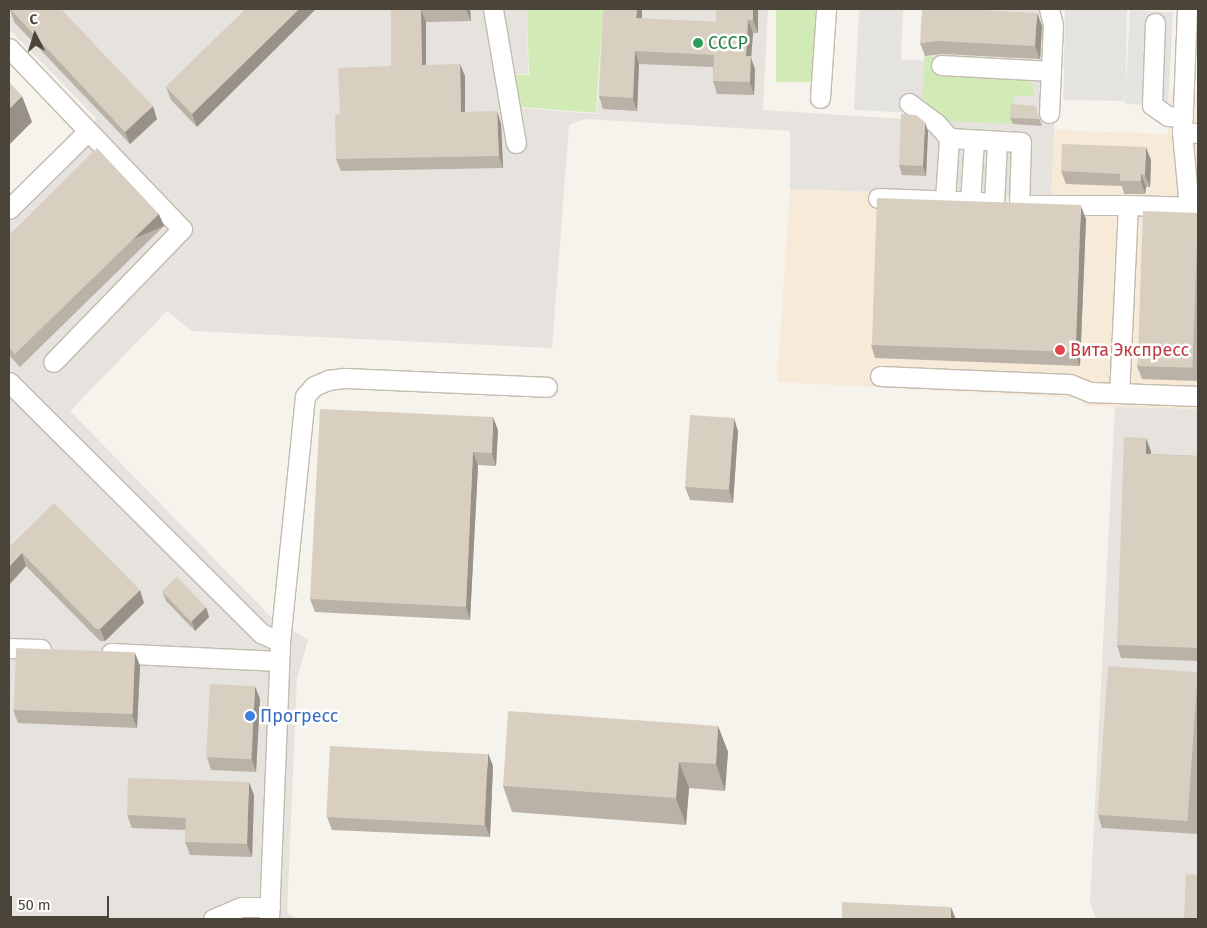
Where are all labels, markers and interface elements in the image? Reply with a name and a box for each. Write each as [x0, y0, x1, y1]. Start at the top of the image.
north arrow [10, 10, 60, 60]
text: С [29, 11, 38, 28]
place label: СССР [708, 32, 748, 54]
marker: СССР [692, 37, 704, 49]
place label: Вита Экспресс [1070, 339, 1189, 361]
marker: Вита Экспресс [1054, 344, 1066, 356]
place label: Прогресс [260, 705, 338, 727]
marker: Прогресс [244, 710, 256, 722]
scale bar [12, 886, 111, 918]
text: 50 m [18, 896, 51, 914]

